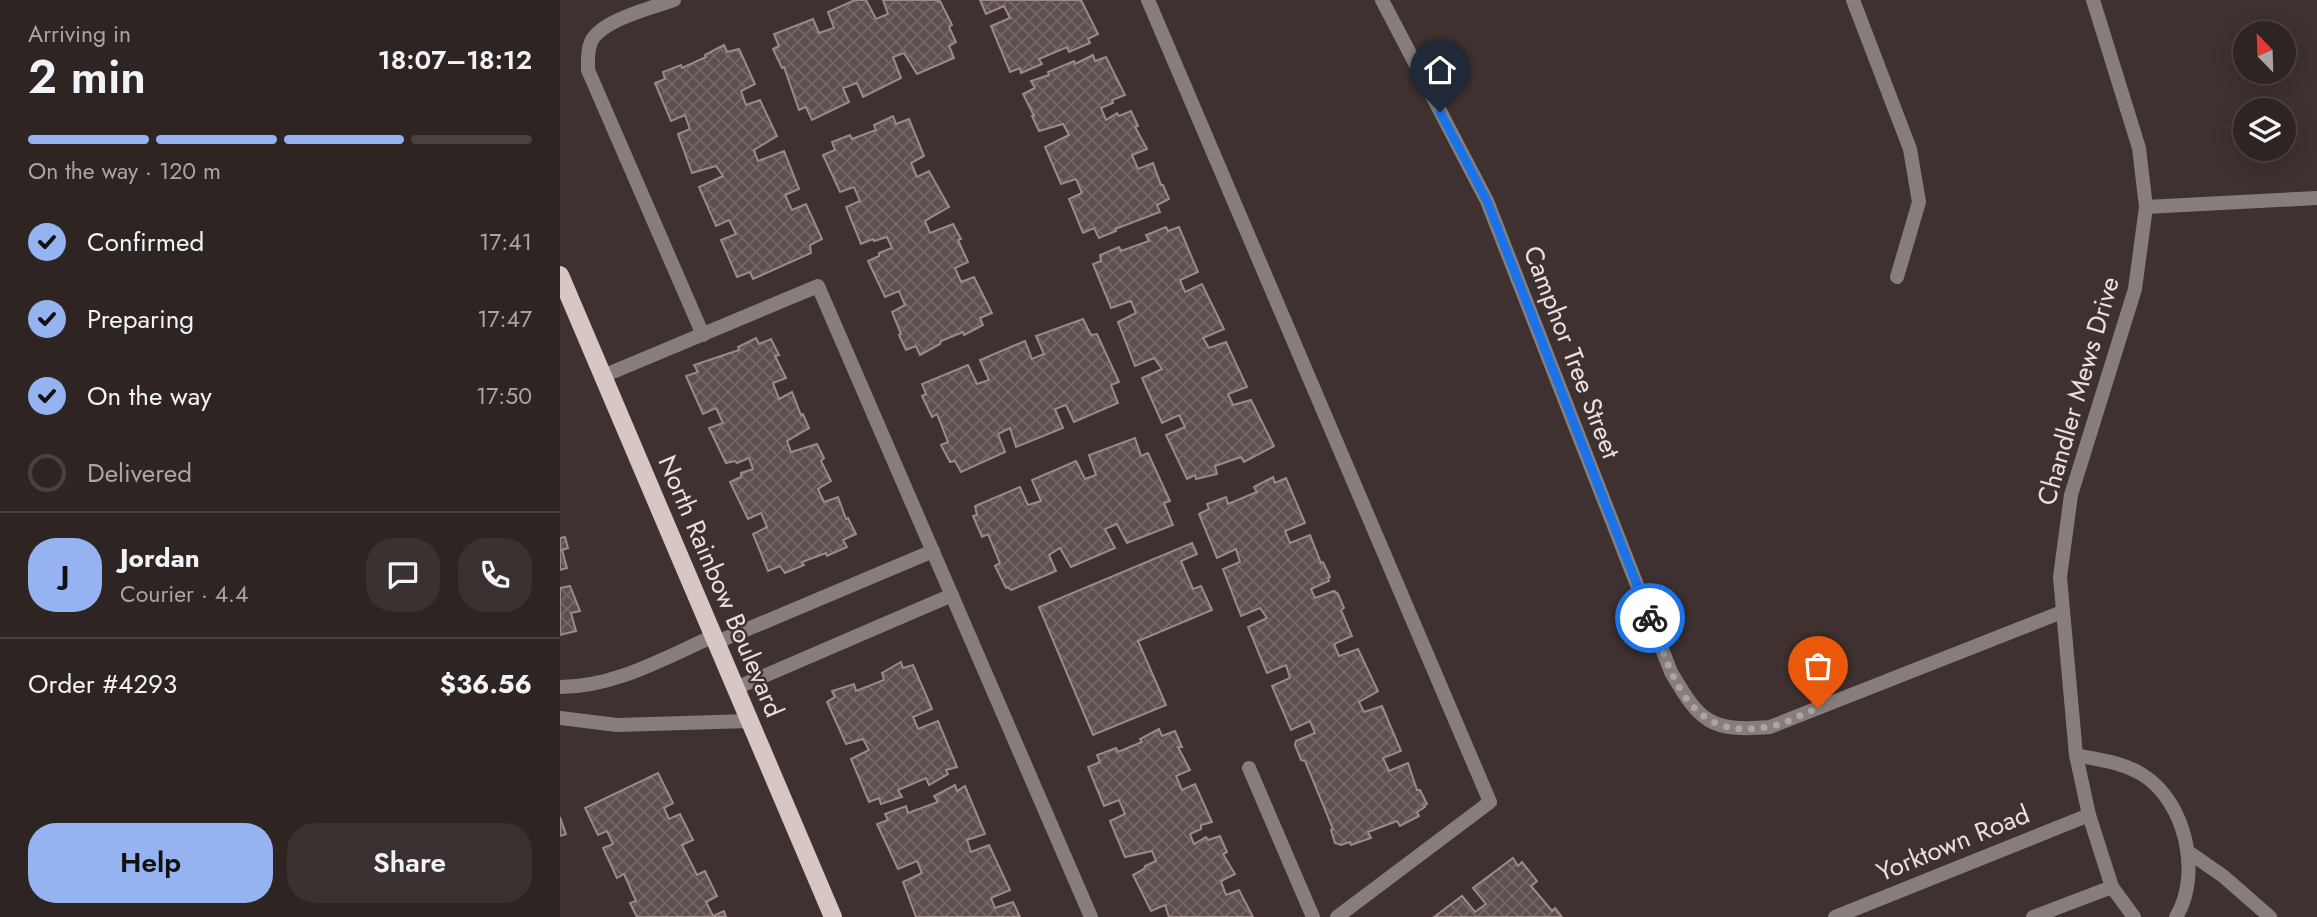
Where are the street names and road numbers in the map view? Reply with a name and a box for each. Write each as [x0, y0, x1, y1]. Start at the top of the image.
street label: Camphor Tree Street [1514, 240, 1630, 465]
street label: Chandler Mews Drive [2027, 272, 2129, 510]
street label: North Rainbow Boulevard [649, 449, 793, 723]
street label: Yorktown Road [1871, 795, 2035, 891]

